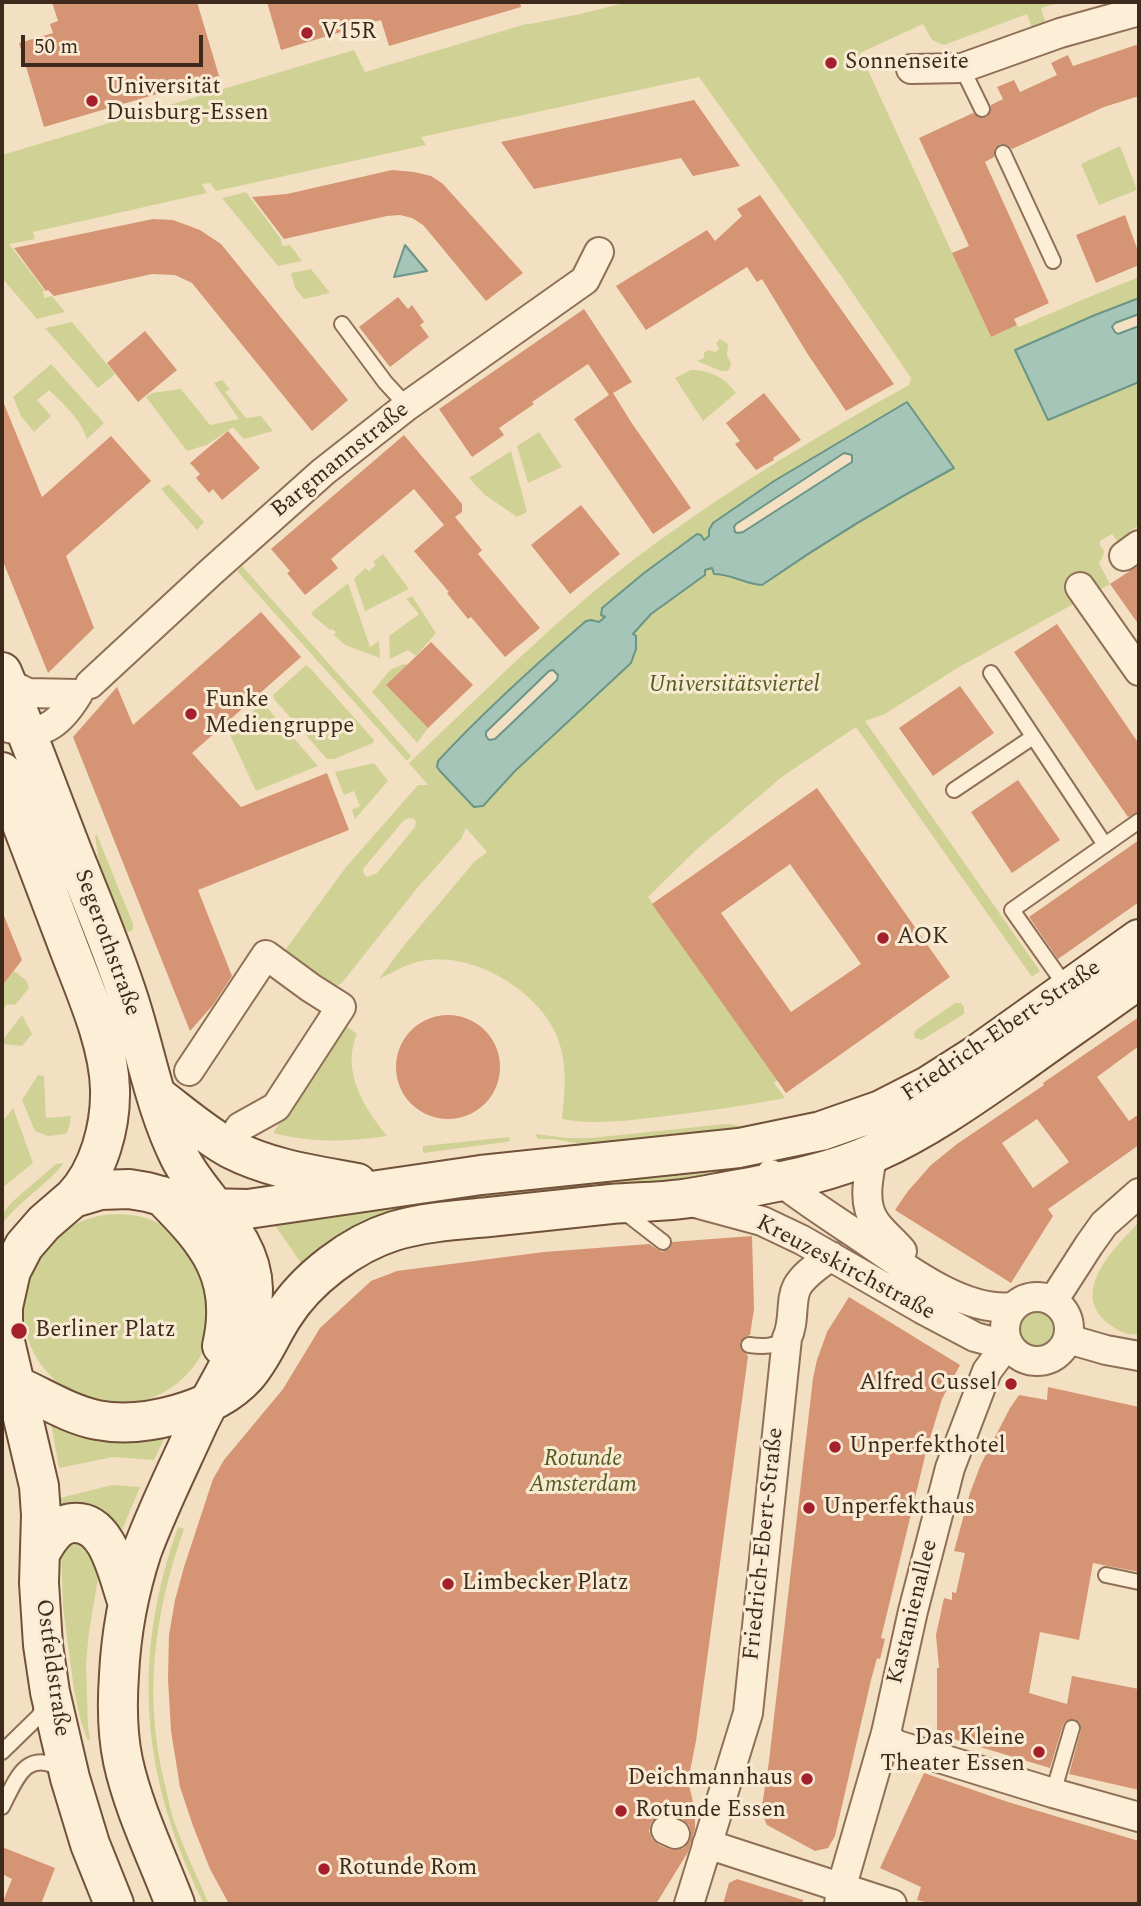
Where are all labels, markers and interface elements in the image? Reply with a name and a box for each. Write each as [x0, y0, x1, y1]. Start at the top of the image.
place label: V15R [321, 19, 376, 47]
scale bar [24, 21, 206, 65]
marker: V15R [299, 25, 315, 41]
text: 50 m [34, 31, 78, 63]
place label: Sonnenseite [845, 49, 969, 77]
marker: Sonnenseite [823, 55, 839, 71]
place label: Universität Duisburg-Essen [106, 74, 269, 128]
marker: Universität Duisburg-Essen [84, 93, 100, 109]
street label: Bargmannstraße [267, 397, 415, 525]
park label: Universitätsviertel [648, 672, 820, 700]
place label: Funke Mediengruppe [205, 687, 354, 741]
marker: Funke Mediengruppe [183, 706, 199, 722]
street label: Segerothstraße [67, 866, 145, 1020]
place label: AOK [897, 924, 949, 952]
marker: AOK [875, 930, 891, 946]
street label: Friedrich-Ebert-Straße [897, 955, 1107, 1109]
street label: Kreuzeskirchstraße [751, 1210, 939, 1328]
place label: Berliner Platz [35, 1317, 176, 1345]
marker: Berliner Platz [9, 1321, 29, 1341]
place label: Alfred Cussel [859, 1370, 997, 1398]
marker: Alfred Cussel [1003, 1376, 1019, 1392]
street label: Friedrich-Ebert-Straße [739, 1426, 791, 1662]
place label: Unperfekthotel [849, 1433, 1006, 1461]
marker: Unperfekthotel [827, 1439, 843, 1455]
park label: Rotunde Amsterdam [529, 1446, 637, 1500]
place label: Unperfekthaus [823, 1494, 975, 1522]
marker: Unperfekthaus [801, 1500, 817, 1516]
street label: Kastanienallee [883, 1537, 945, 1687]
place label: Limbecker Platz [462, 1570, 629, 1598]
marker: Limbecker Platz [440, 1576, 456, 1592]
street label: Ostfeldstraße [28, 1597, 74, 1739]
place label: Das Kleine Theater Essen [880, 1725, 1025, 1779]
marker: Das Kleine Theater Essen [1031, 1744, 1047, 1760]
place label: Deichmannhaus [627, 1765, 793, 1793]
marker: Deichmannhaus [799, 1771, 815, 1787]
place label: Rotunde Essen [635, 1797, 786, 1825]
marker: Rotunde Essen [613, 1803, 629, 1819]
place label: Rotunde Rom [338, 1855, 477, 1883]
marker: Rotunde Rom [316, 1861, 332, 1877]

